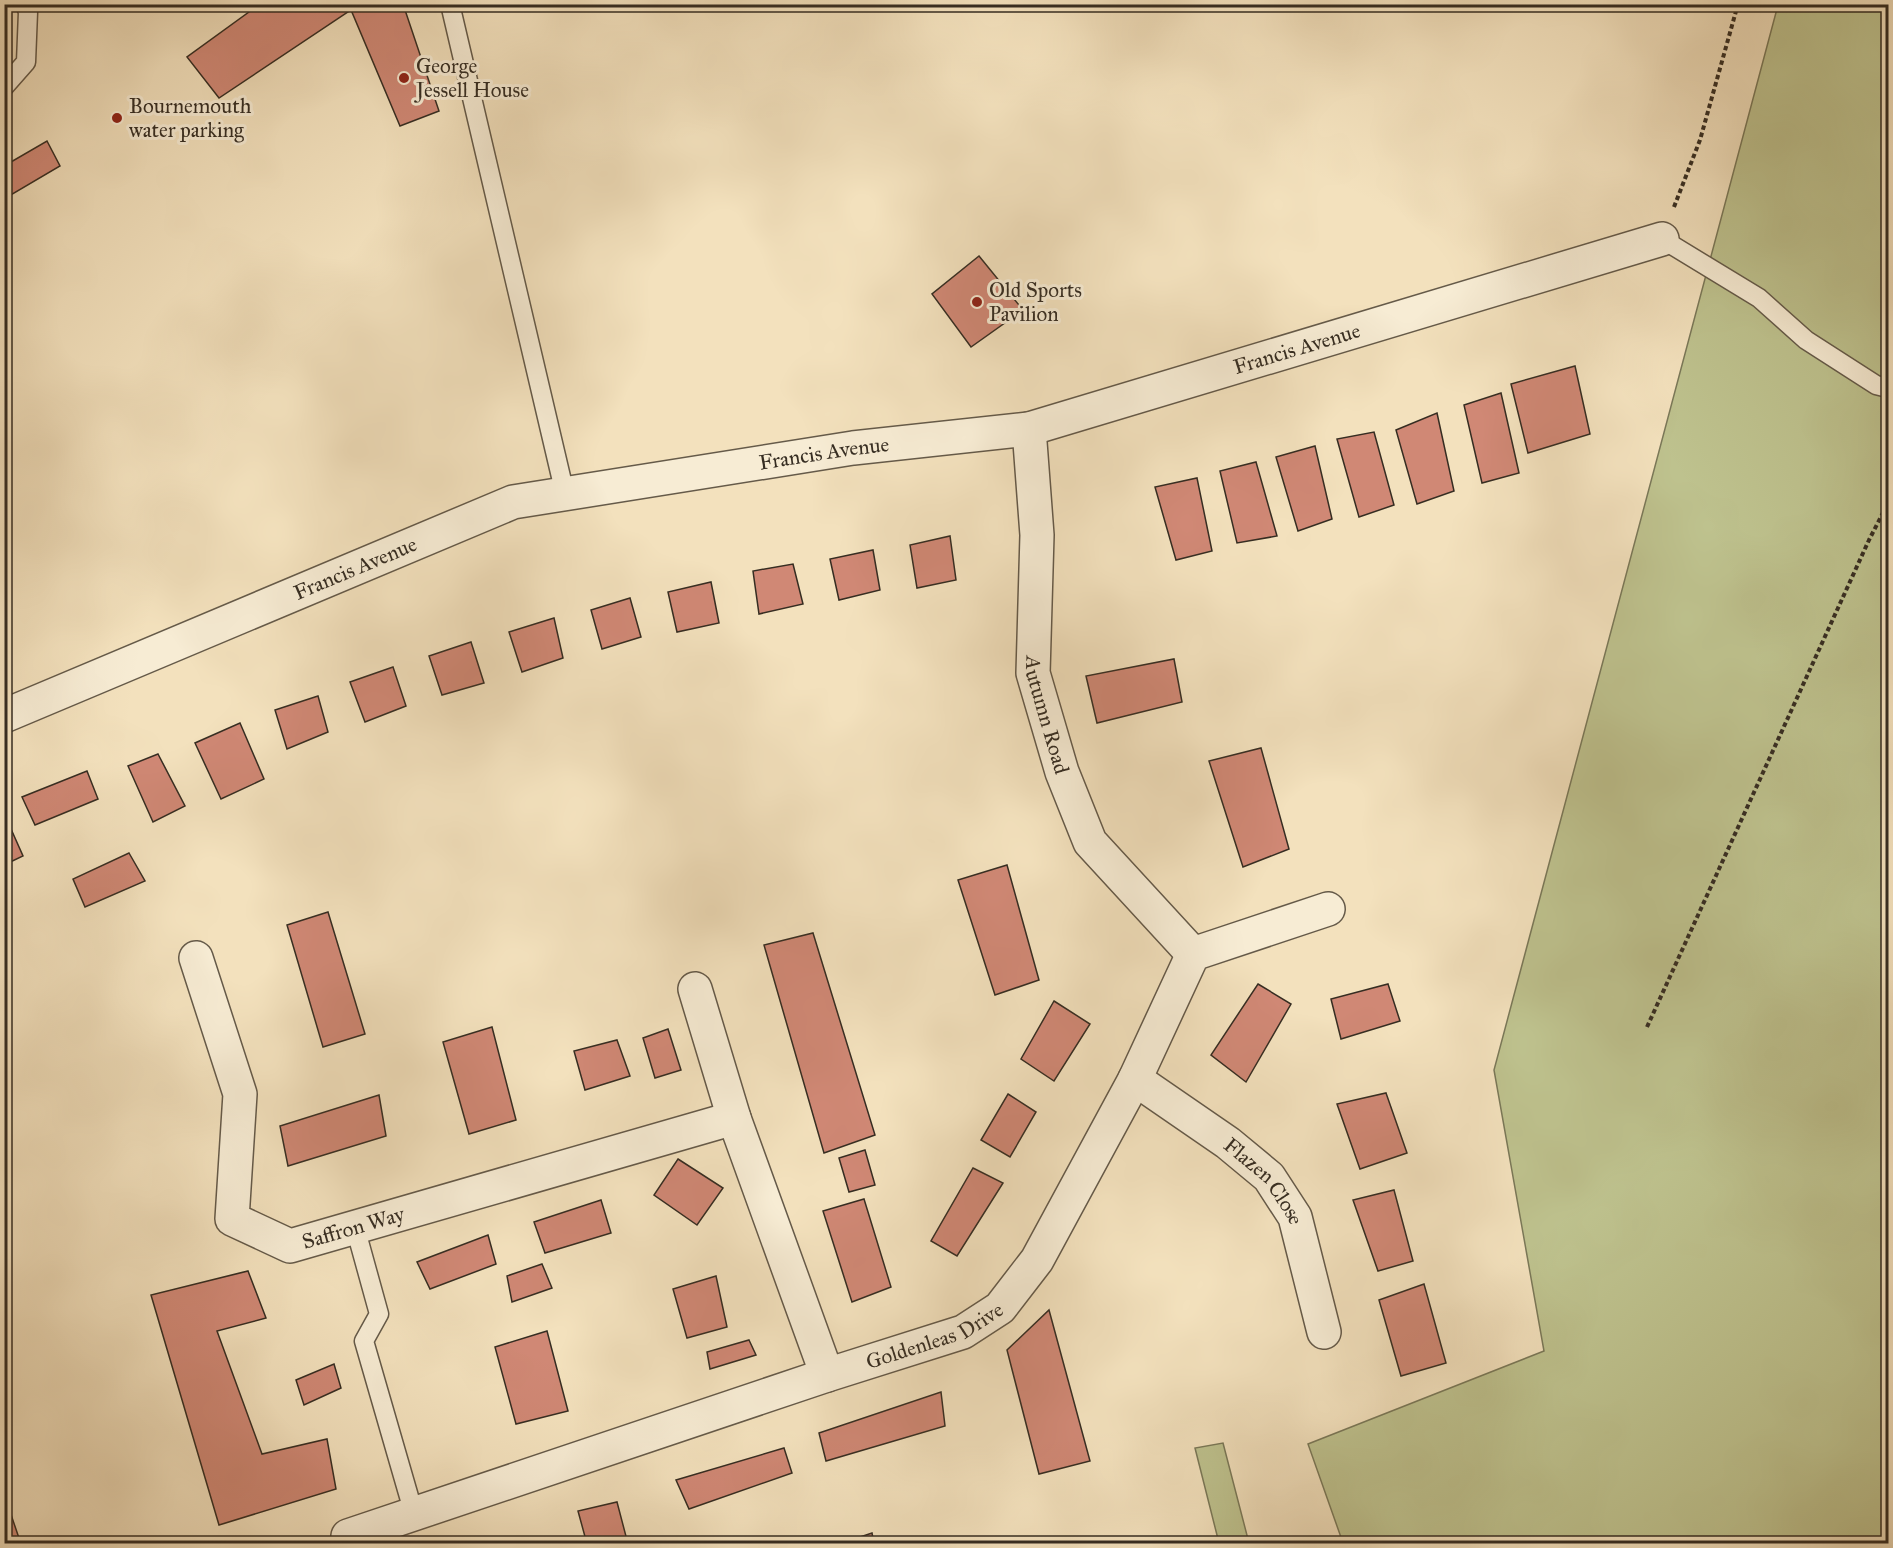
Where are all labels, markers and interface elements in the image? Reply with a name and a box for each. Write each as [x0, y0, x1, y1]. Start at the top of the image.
place label: George Jessell House [414, 53, 529, 103]
marker: George Jessell House [397, 71, 411, 85]
place label: Bournemouth water parking [129, 93, 252, 143]
marker: Bournemouth water parking [110, 111, 124, 125]
place label: Old Sports Pavilion [989, 277, 1082, 327]
marker: Old Sports Pavilion [970, 295, 984, 309]
street label: Francis Avenue [1230, 317, 1364, 380]
street label: Francis Avenue [757, 431, 891, 476]
street label: Francis Avenue [290, 531, 421, 606]
street label: Autumn Road [1020, 654, 1075, 778]
street label: Flazen Close [1218, 1132, 1309, 1227]
street label: Saffron Way [299, 1200, 409, 1255]
street label: Goldenleas Drive [863, 1296, 1008, 1375]

